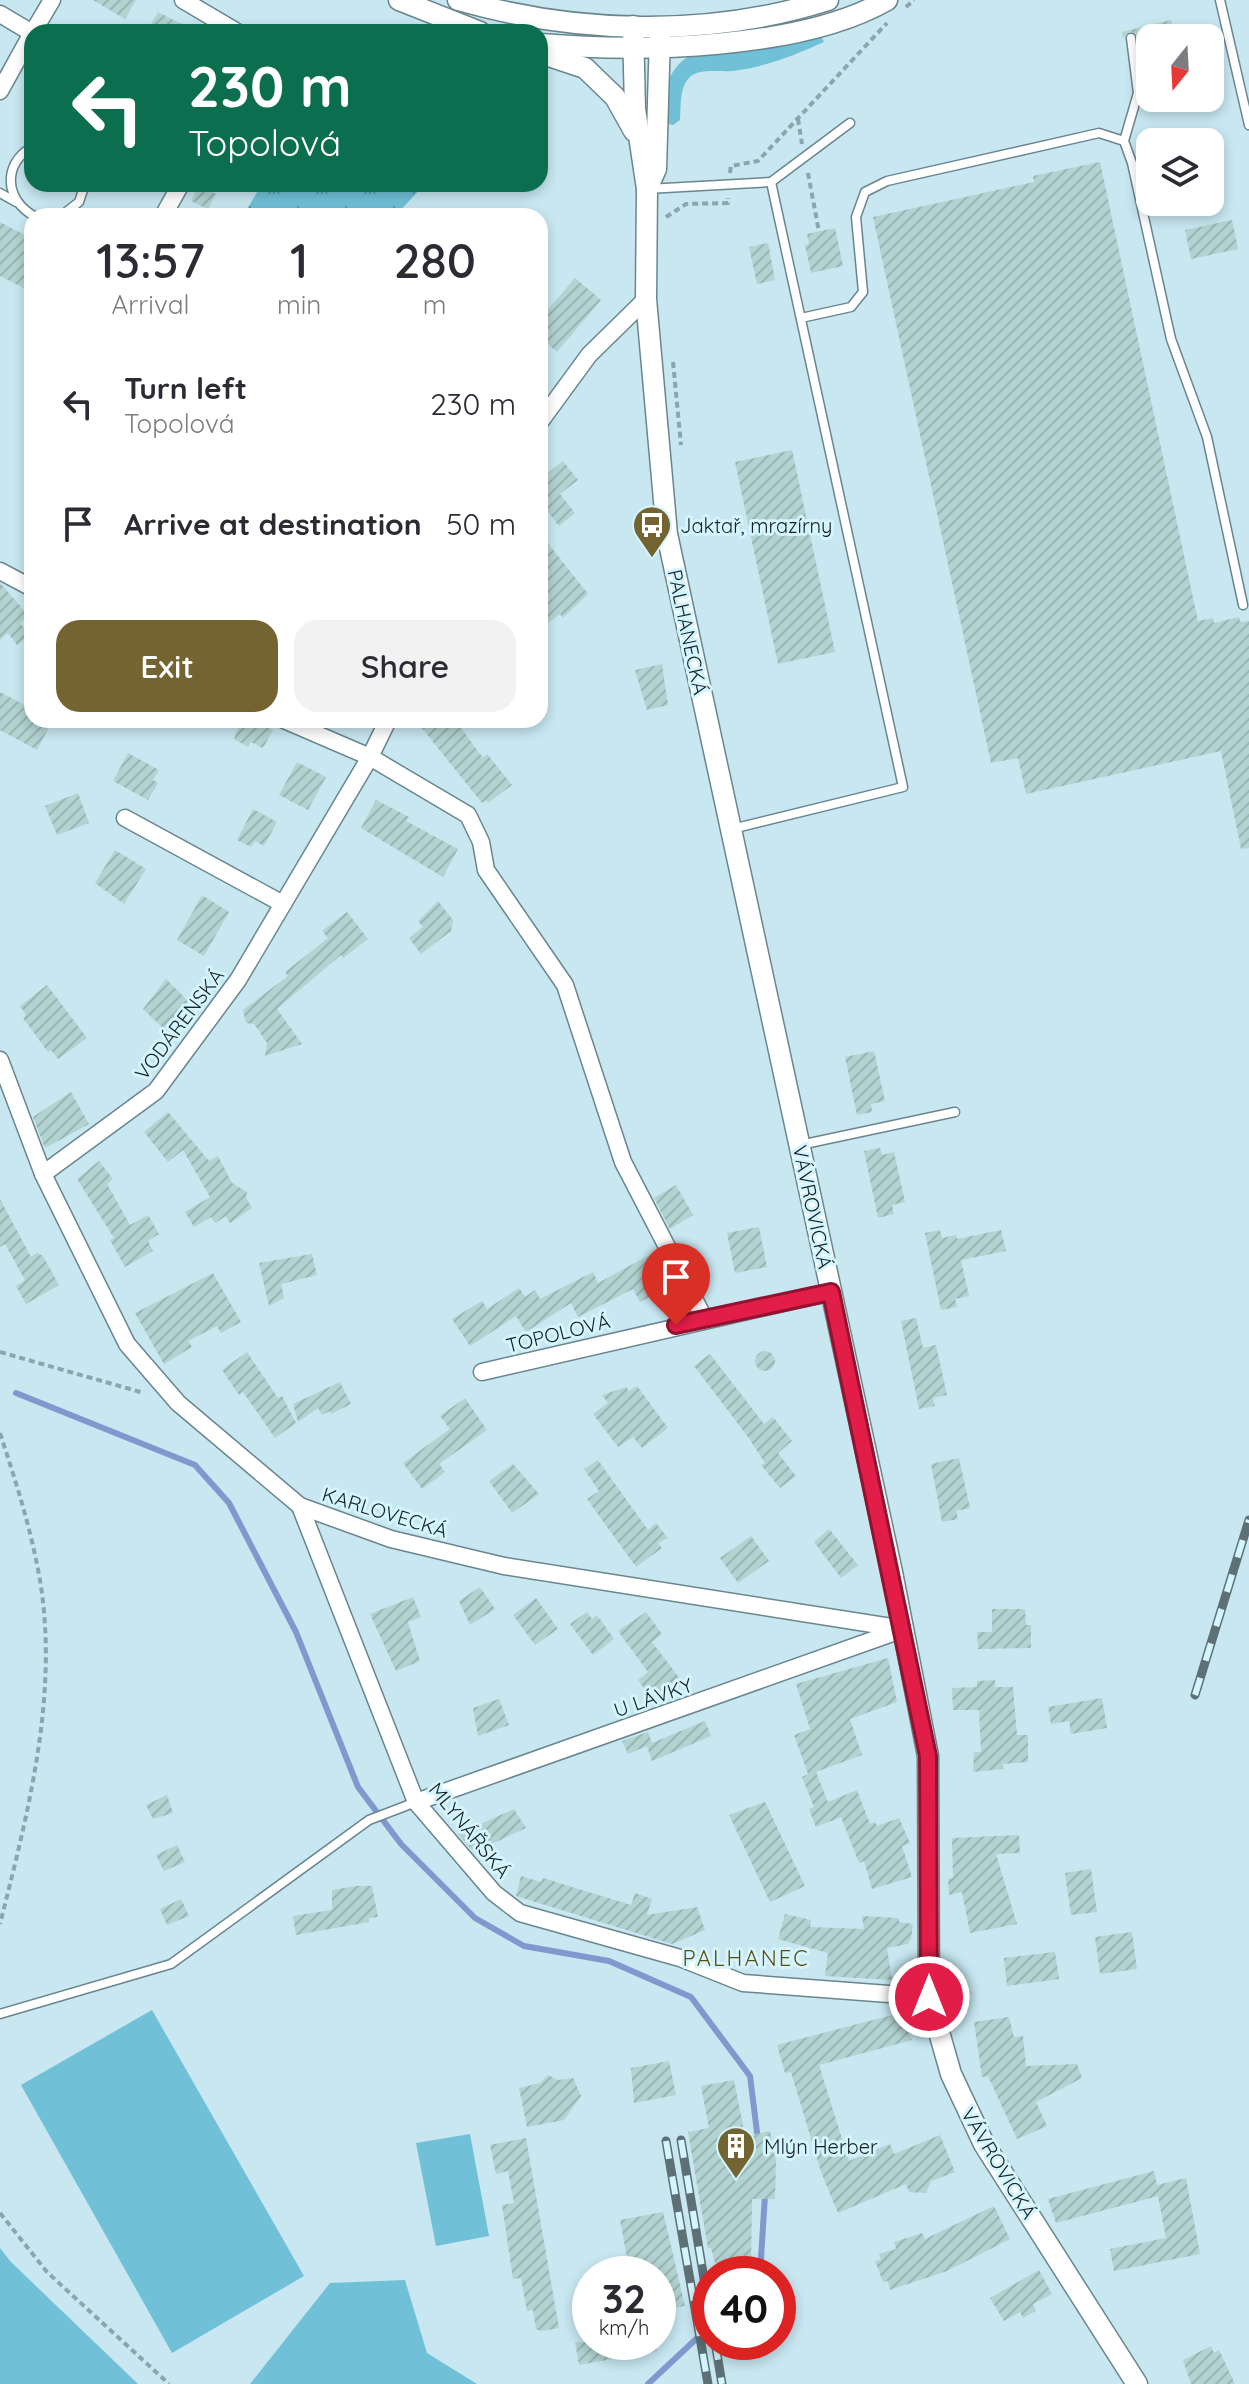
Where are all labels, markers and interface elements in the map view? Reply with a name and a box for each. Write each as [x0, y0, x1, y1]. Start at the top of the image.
north arrow [1136, 24, 1224, 112]
map controls [1136, 24, 1224, 216]
text: 230 m [188, 51, 352, 121]
icon: left [56, 56, 160, 160]
text: Topolová [188, 120, 341, 165]
button: layers [1136, 128, 1224, 216]
text: 13:57 [96, 230, 205, 290]
text: 1 [290, 230, 308, 290]
text: 280 [393, 230, 476, 290]
text: Arrival [112, 288, 189, 321]
text: min [277, 288, 321, 321]
text: m [423, 288, 446, 321]
text: Turn left [124, 369, 247, 407]
icon: left [56, 382, 100, 426]
text: 230 m [430, 385, 516, 423]
text: Topolová [124, 407, 235, 440]
icon: arrive [56, 502, 100, 546]
bus stop icon: Jaktař, mrazírny [631, 504, 673, 559]
text: Arrive at destination [124, 505, 422, 543]
text: 50 m [446, 505, 516, 543]
place label: Jaktař, mrazírny [680, 513, 832, 538]
street label: PALHANECKÁ [663, 567, 713, 697]
button: Exit [56, 620, 278, 712]
button: Share [294, 620, 516, 712]
street label: VODÁRENSKÁ [129, 963, 229, 1085]
street label: VÁVROVICKÁ [788, 1143, 838, 1271]
pin [642, 1243, 710, 1325]
icon: arrive [654, 1255, 698, 1299]
street label: TOPOLOVÁ [504, 1308, 613, 1358]
street label: KARLOVECKÁ [319, 1481, 451, 1543]
street label: U LÁVKY [610, 1672, 696, 1722]
street label: MLYNÁŘSKÁ [424, 1777, 516, 1883]
district label: PALHANEC [682, 1944, 810, 1972]
position arrow [887, 1955, 971, 2039]
street label: VÁVROVICKÁ [956, 2103, 1042, 2223]
building icon: Mlýn Herber [715, 2125, 757, 2180]
place label: Mlýn Herber [764, 2134, 878, 2159]
speed limit sign: 40 [692, 2256, 796, 2360]
text: 32 [602, 2273, 646, 2323]
text: km/h [599, 2315, 649, 2340]

